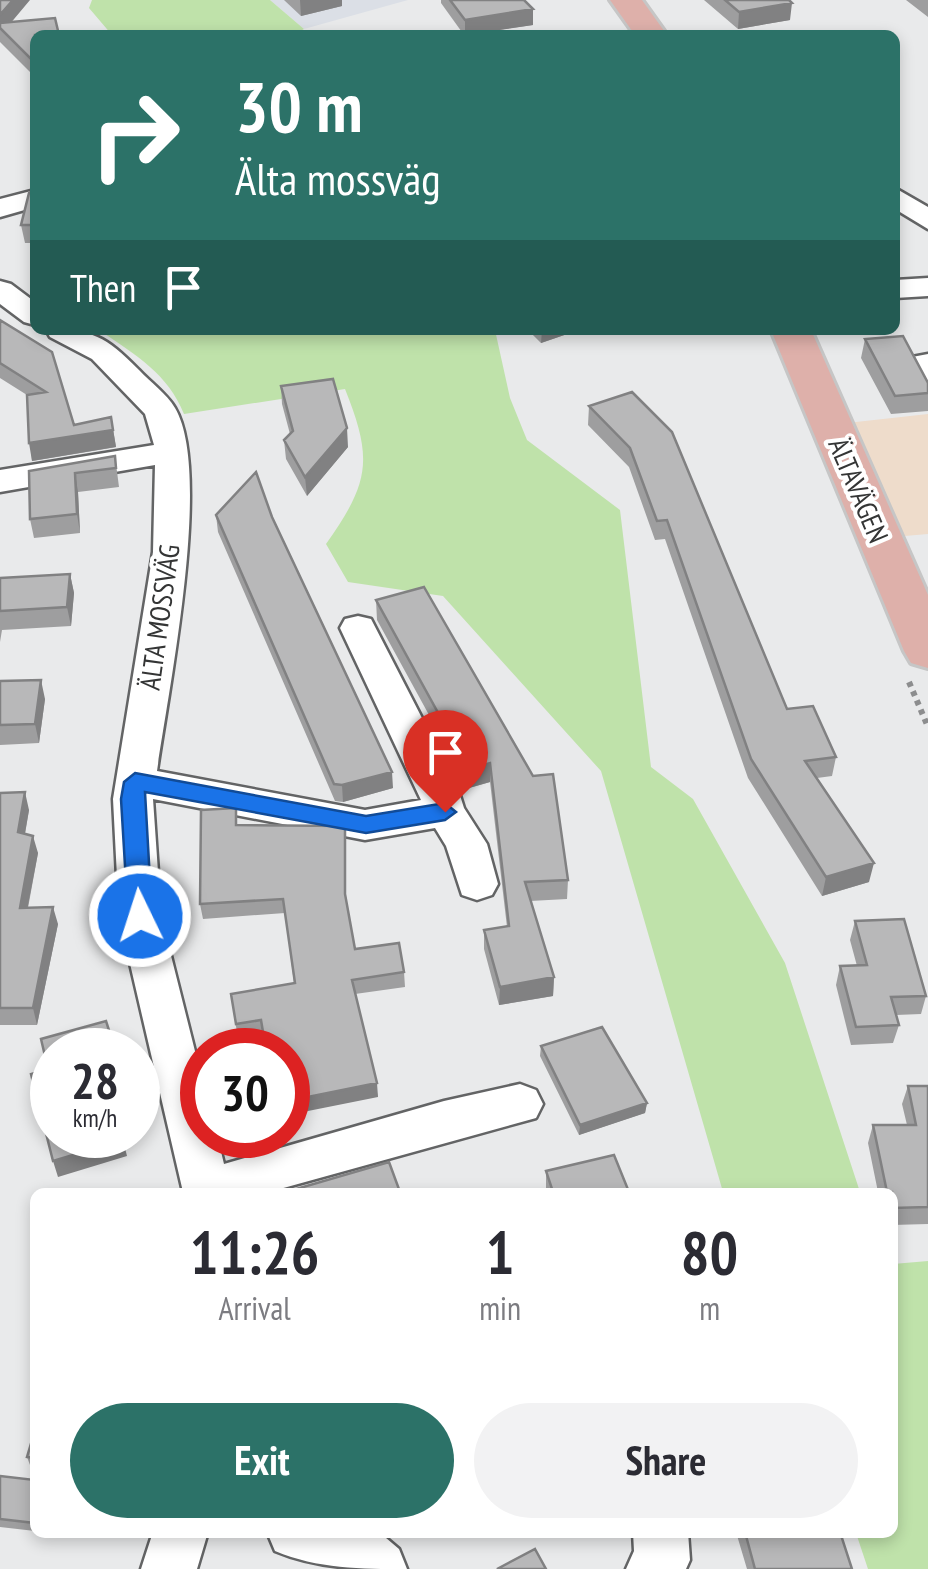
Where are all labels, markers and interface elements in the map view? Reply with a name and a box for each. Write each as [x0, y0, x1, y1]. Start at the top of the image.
text: 30 m [235, 61, 363, 151]
icon: right [70, 70, 200, 200]
text: Älta mossväg [235, 149, 441, 207]
icon: arrive [156, 260, 211, 315]
text: Then [70, 263, 136, 312]
street label: ÄLTAVÄGEN [820, 432, 898, 548]
street label: ÄLTA MOSSVÄG [130, 542, 188, 692]
pin [403, 710, 488, 813]
icon: arrive [418, 725, 473, 780]
position arrow [88, 864, 192, 968]
speed limit sign: 30 [180, 1028, 310, 1158]
text: 28 [71, 1048, 119, 1113]
text: km/h [73, 1102, 117, 1134]
text: 11:26 [190, 1213, 320, 1291]
text: 1 [486, 1213, 515, 1291]
text: 80 [681, 1213, 738, 1291]
text: Arrival [218, 1287, 291, 1329]
text: min [479, 1287, 521, 1329]
text: m [699, 1287, 720, 1329]
button: Exit [70, 1403, 454, 1518]
button: Share [474, 1403, 858, 1518]

